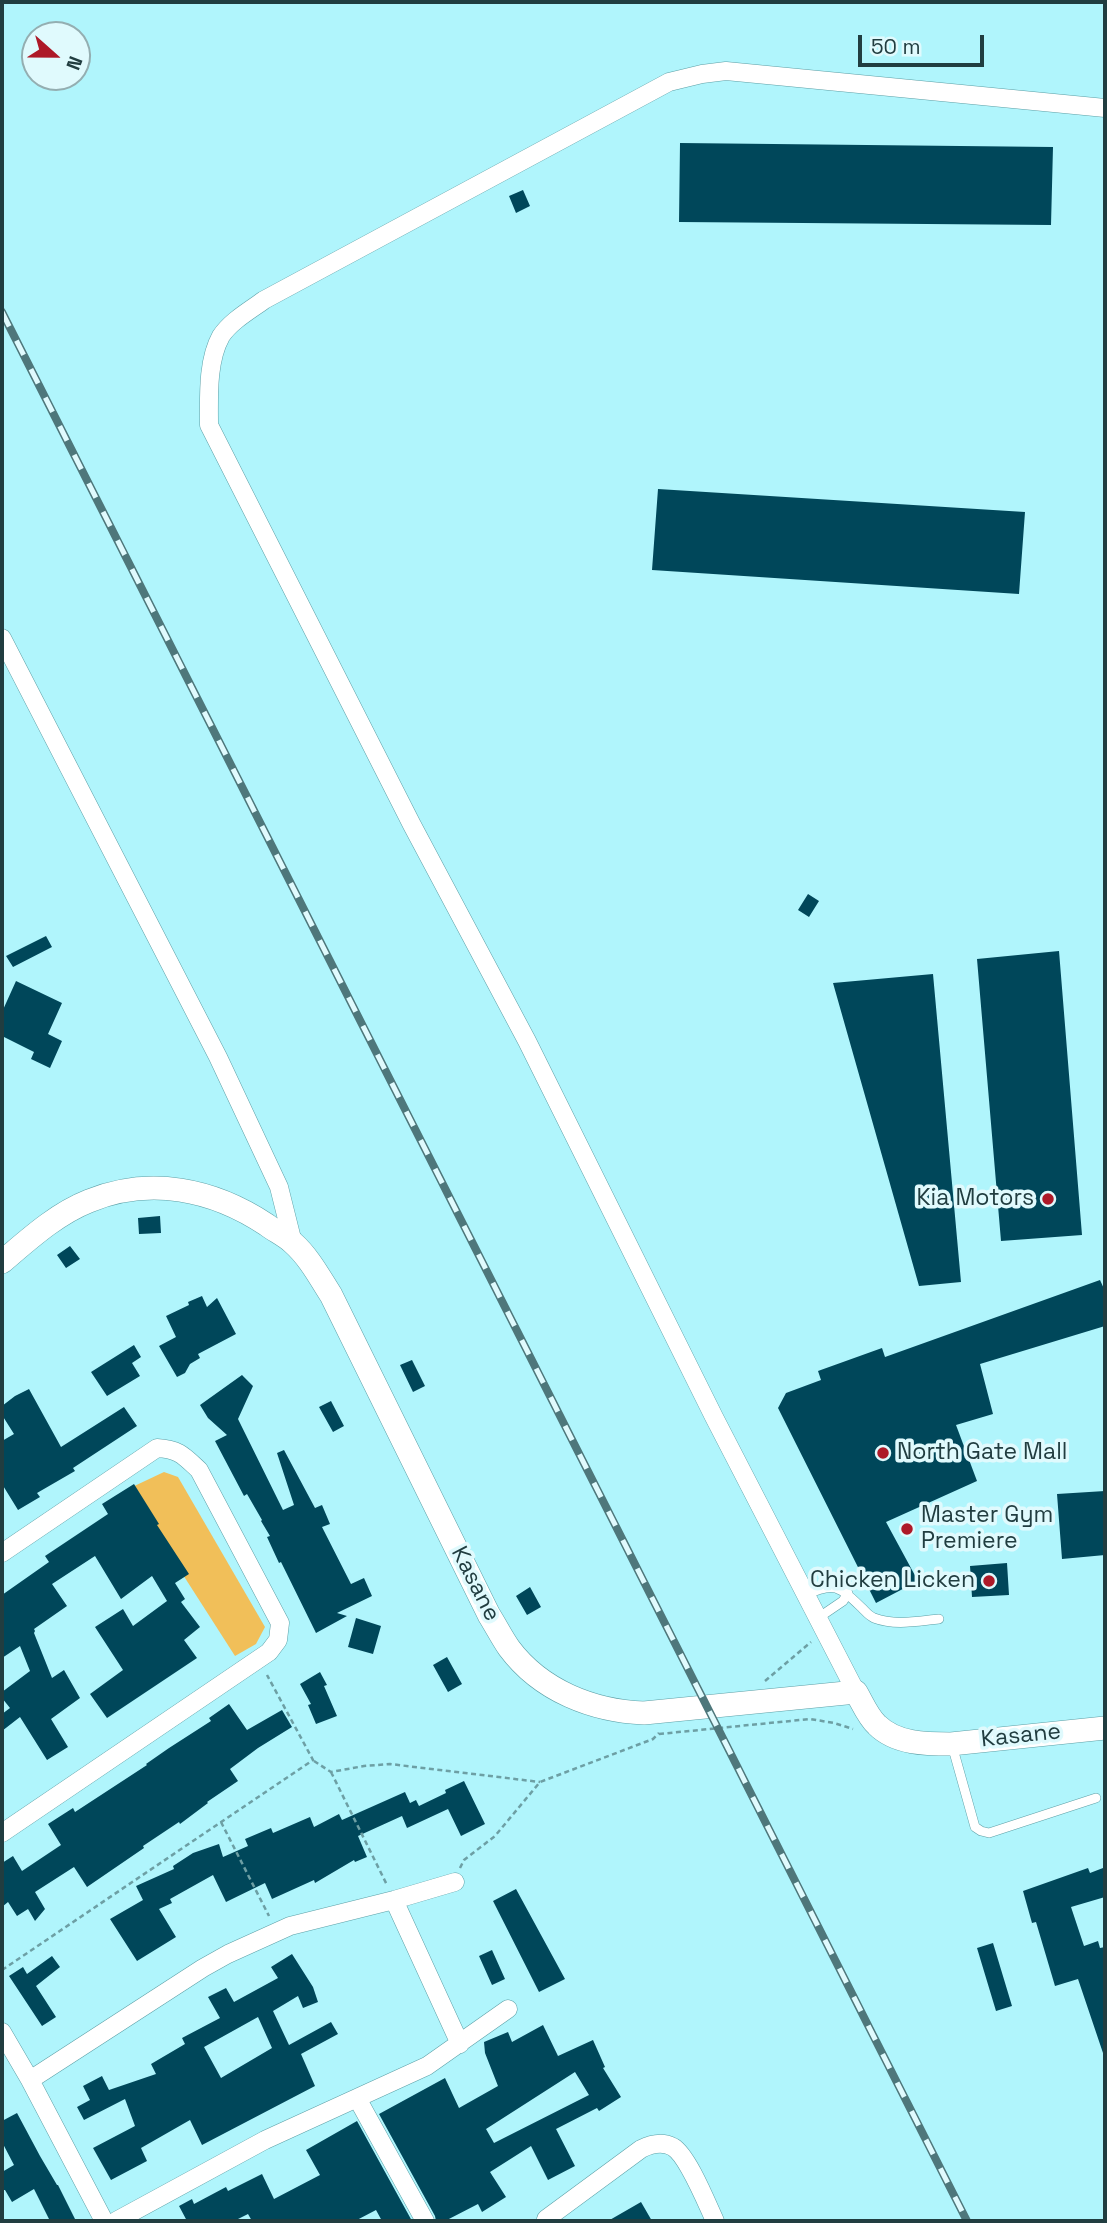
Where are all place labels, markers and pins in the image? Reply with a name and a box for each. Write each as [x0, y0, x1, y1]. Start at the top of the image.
place label: Kia Motors [917, 1185, 1034, 1213]
marker: Kia Motors [1040, 1191, 1056, 1207]
place label: North Gate Mall [897, 1439, 1068, 1467]
marker: North Gate Mall [875, 1445, 891, 1461]
place label: Master Gym Premiere [921, 1502, 1053, 1556]
marker: Master Gym Premiere [899, 1521, 915, 1537]
place label: Chicken Licken [810, 1567, 975, 1595]
marker: Chicken Licken [981, 1573, 997, 1589]

